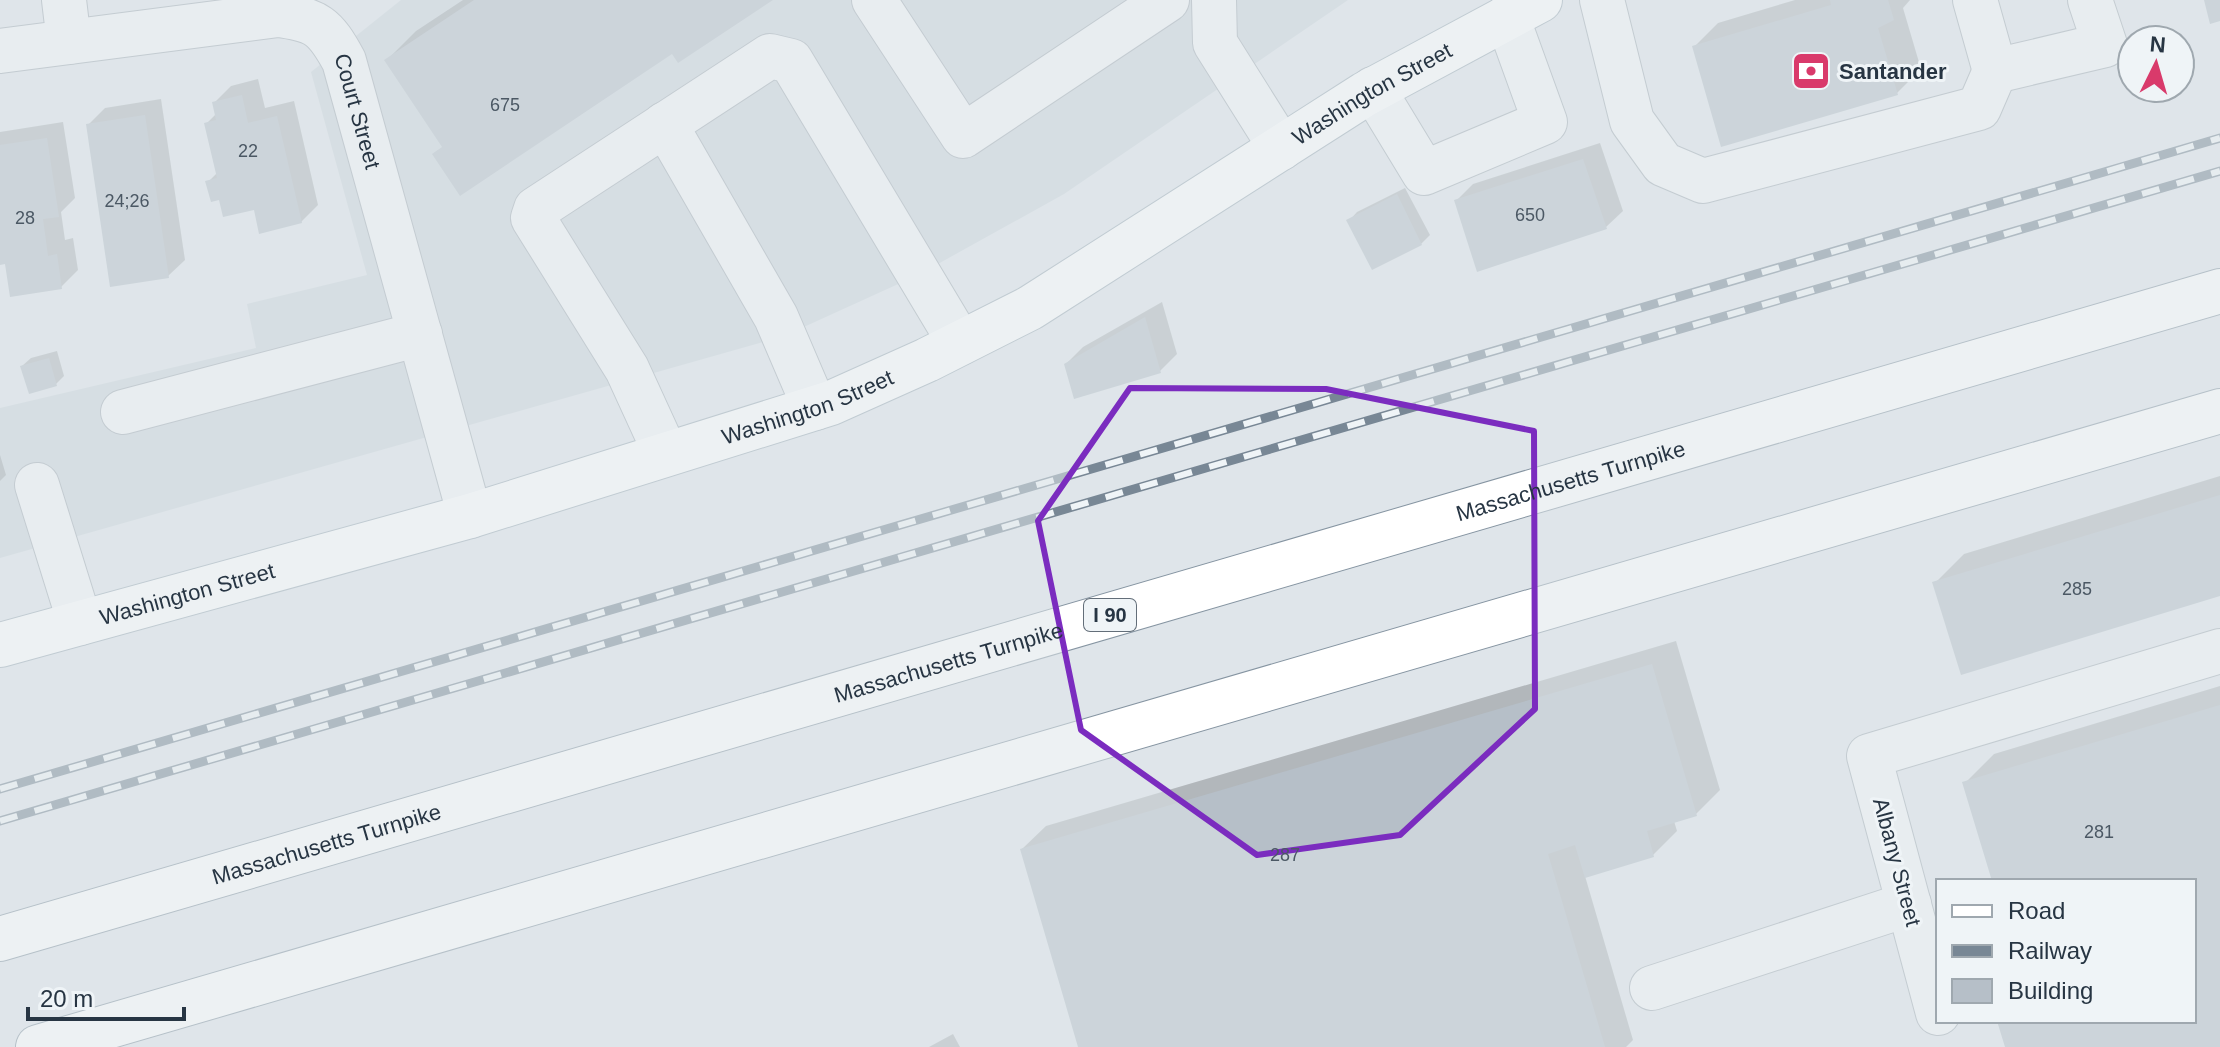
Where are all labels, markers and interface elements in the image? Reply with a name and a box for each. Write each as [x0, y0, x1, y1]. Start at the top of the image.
north arrow [2116, 24, 2196, 104]
text: N [2149, 31, 2167, 58]
street label: Washington Street [1288, 37, 1456, 150]
bank icon: Santander [1790, 50, 1832, 92]
street label: Court Street [330, 51, 386, 172]
place label: Santander [1839, 59, 1947, 84]
house number: 675 [490, 95, 520, 115]
house number: 22 [238, 141, 258, 161]
house number: 24;26 [104, 191, 150, 211]
house number: 650 [1515, 205, 1545, 225]
house number: 28 [15, 208, 35, 228]
street label: Washington Street [719, 364, 897, 449]
street label: Massachusetts Turnpike [1453, 435, 1688, 526]
street label: Washington Street [97, 558, 277, 630]
house number: 285 [2062, 579, 2092, 599]
road number: I 90 [1084, 599, 1136, 631]
street label: Massachusetts Turnpike [831, 617, 1066, 707]
street label: Albany Street [1868, 795, 1926, 929]
street label: Massachusetts Turnpike [209, 798, 444, 889]
house number: 281 [2084, 822, 2114, 842]
house number: 287 [1270, 845, 1300, 865]
legend [1936, 879, 2196, 1023]
text: Road [2008, 897, 2065, 924]
text: Railway [2008, 937, 2092, 964]
scale bar [28, 971, 184, 1021]
text: Building [2008, 977, 2093, 1004]
text: 20 m [40, 985, 93, 1012]

